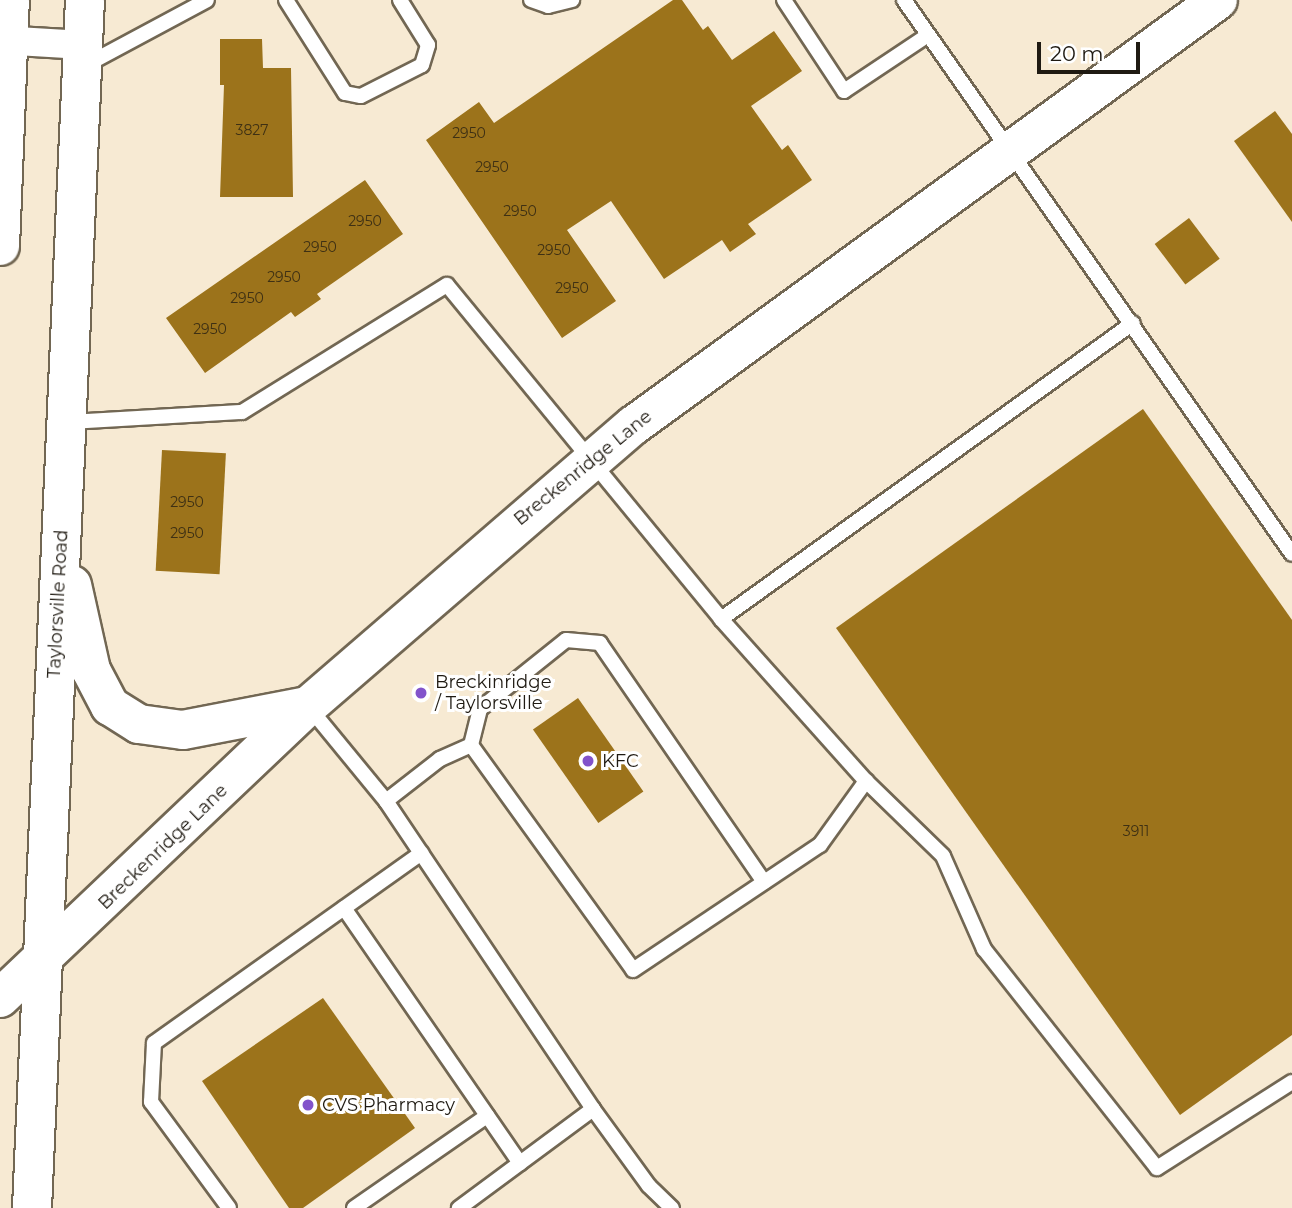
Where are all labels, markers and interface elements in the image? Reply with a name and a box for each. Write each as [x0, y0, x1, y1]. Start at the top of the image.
scale bar [1040, 28, 1143, 72]
text: 20 m [1050, 41, 1104, 66]
house number: 3827 [236, 122, 268, 138]
house number: 2950 [452, 125, 486, 141]
house number: 2950 [475, 159, 509, 175]
house number: 2950 [503, 203, 537, 219]
house number: 2950 [348, 213, 382, 229]
house number: 2950 [303, 239, 337, 255]
house number: 2950 [537, 242, 571, 258]
house number: 2950 [267, 269, 301, 285]
house number: 2950 [555, 280, 589, 296]
house number: 2950 [230, 290, 264, 306]
house number: 2950 [193, 321, 227, 337]
street label: Breckenridge Lane [510, 406, 656, 530]
house number: 2950 [170, 494, 204, 510]
house number: 2950 [170, 525, 204, 541]
street label: Taylorsville Road [43, 529, 73, 679]
place label: Breckinridge / Taylorsville [435, 672, 552, 714]
marker: Breckinridge / Taylorsville [413, 685, 429, 701]
place label: KFC [602, 750, 639, 772]
marker: KFC [580, 753, 596, 769]
street label: Breckenridge Lane [94, 780, 232, 914]
house number: 3911 [1123, 823, 1149, 839]
place label: CVS Pharmacy [322, 1094, 455, 1116]
marker: CVS Pharmacy [300, 1097, 316, 1113]

